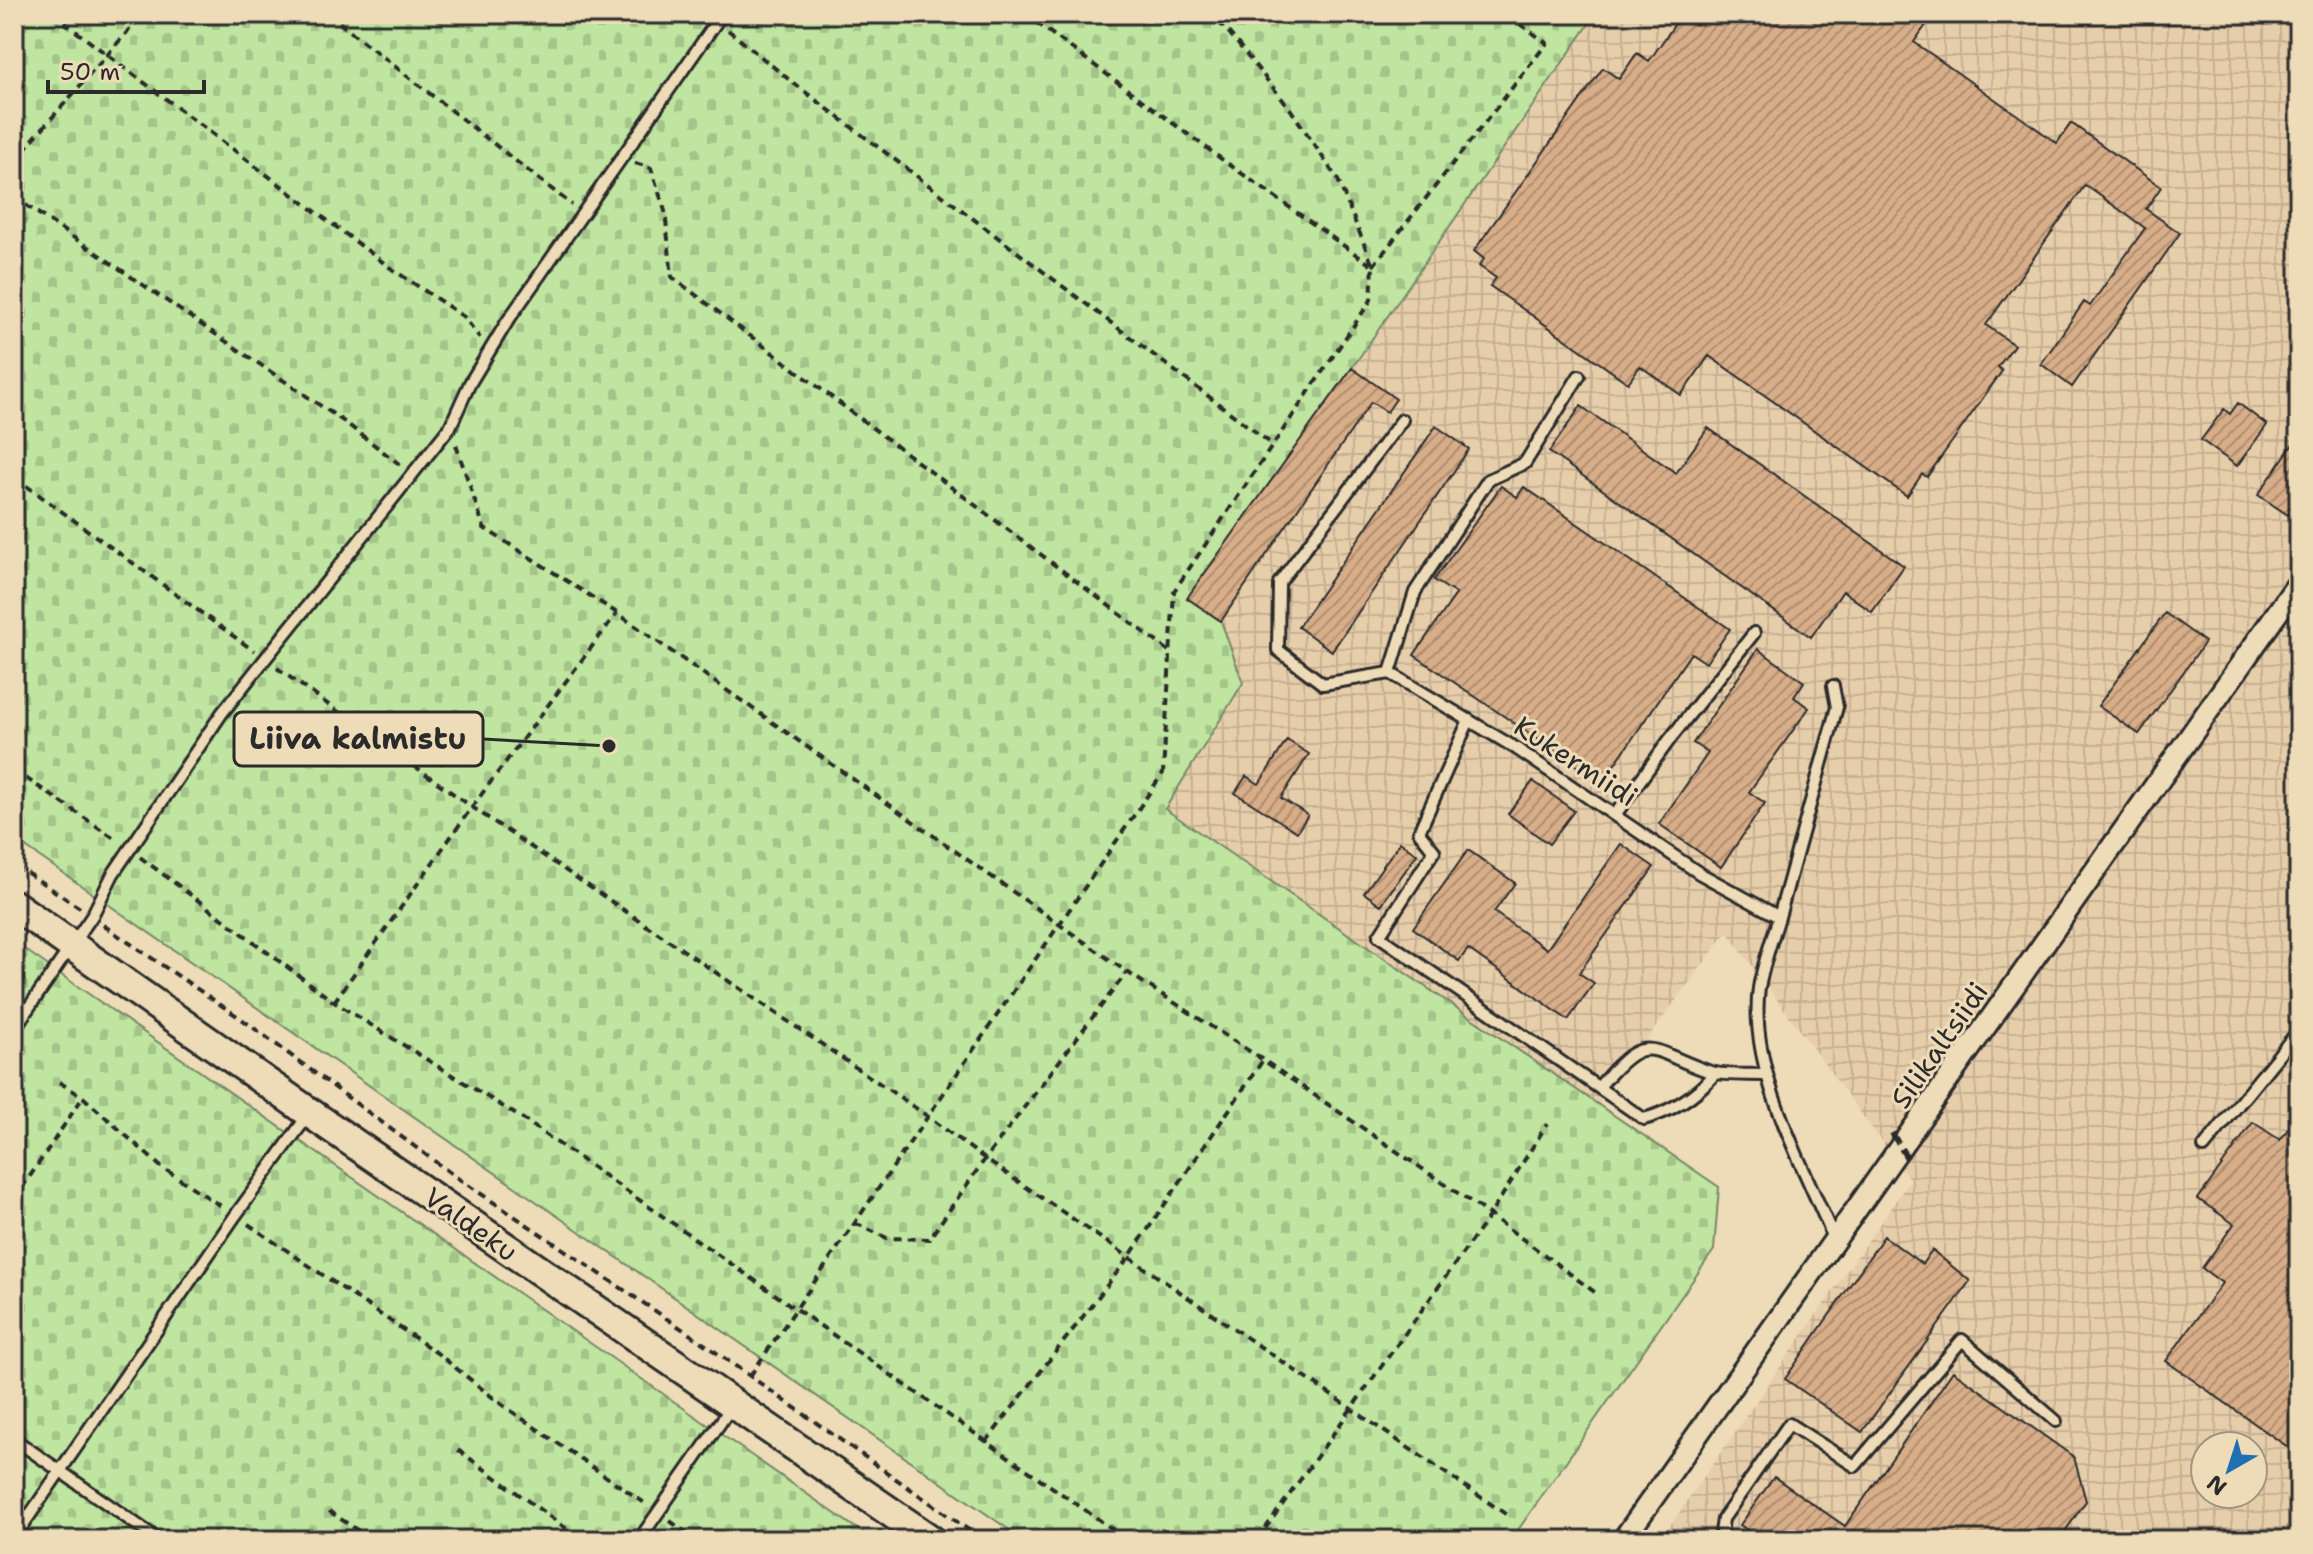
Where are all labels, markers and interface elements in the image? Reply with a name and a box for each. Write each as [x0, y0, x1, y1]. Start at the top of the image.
scale bar [48, 44, 204, 94]
text: 50 m [60, 56, 120, 88]
street label: Kukermiidi [1507, 707, 1645, 815]
callout: Liiva kalmistu [234, 712, 483, 766]
text: Liiva kalmistu [249, 718, 467, 759]
street label: Silikaltsiidi [1882, 974, 1996, 1116]
street label: Valdeku [417, 1178, 525, 1270]
north arrow [2189, 1430, 2269, 1510]
text: N [2201, 1468, 2233, 1502]

